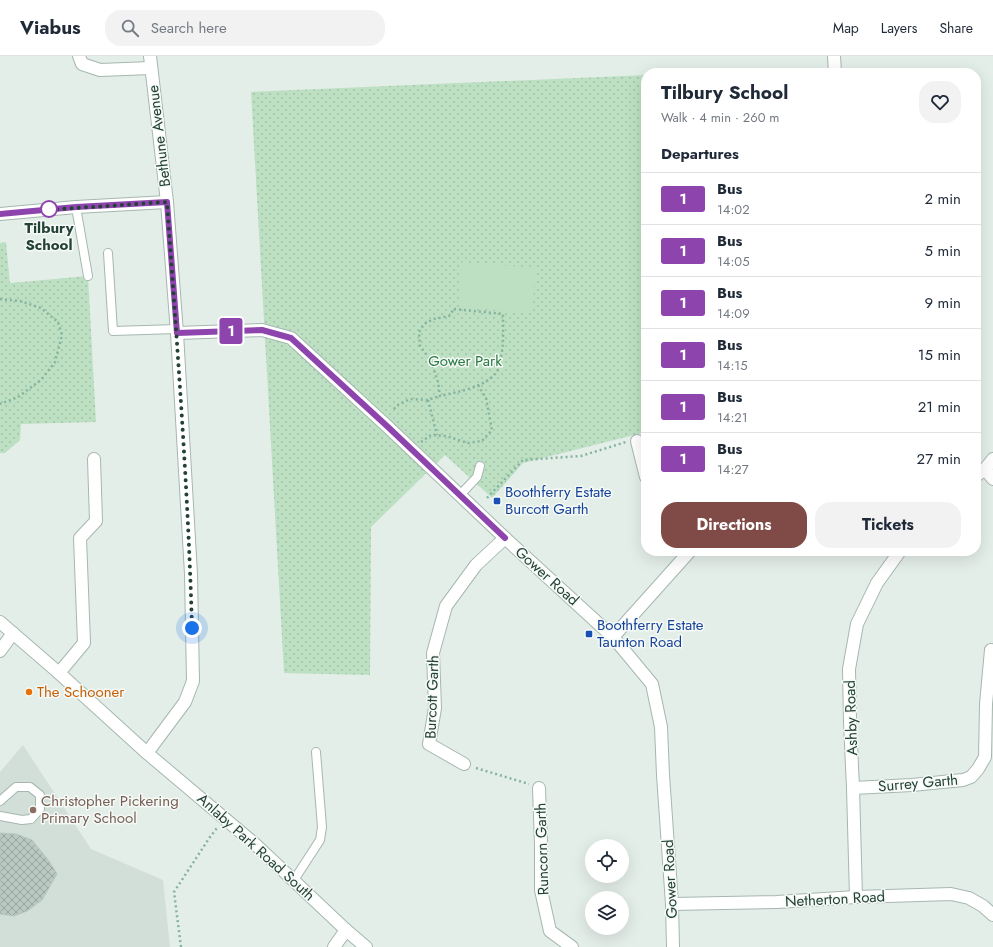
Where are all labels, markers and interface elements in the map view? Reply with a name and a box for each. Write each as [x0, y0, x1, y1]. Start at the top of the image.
search box [105, 10, 385, 46]
text: Viabus [20, 14, 81, 41]
icon: search [119, 17, 141, 39]
text: Search here [151, 17, 227, 39]
text: Map [833, 18, 859, 38]
text: Layers [881, 18, 917, 38]
text: Share [939, 18, 973, 38]
text: Tilbury School [661, 79, 788, 106]
button: heart [919, 81, 961, 123]
street label: Bethune Avenue [142, 84, 176, 188]
text: Walk · 4 min · 260 m [661, 108, 779, 127]
text: Departures [661, 143, 739, 165]
text: Bus [717, 178, 742, 200]
text: 2 min [924, 188, 961, 210]
text: 1 [679, 189, 687, 209]
marker: Tilbury School [40, 200, 58, 218]
text: 14:02 [717, 200, 750, 219]
place label: Tilbury School [25, 217, 74, 256]
text: Bus [717, 230, 742, 252]
text: 5 min [925, 240, 961, 262]
text: 1 [679, 241, 687, 261]
text: 14:05 [717, 252, 749, 271]
text: Bus [717, 282, 742, 304]
text: 9 min [924, 292, 961, 314]
text: 1 [679, 293, 687, 313]
text: 14:09 [717, 304, 750, 323]
line badge: 1 [218, 318, 244, 344]
text: 1 [227, 321, 235, 341]
text: Bus [717, 334, 742, 356]
text: 15 min [918, 344, 961, 366]
text: 1 [679, 345, 687, 365]
park label: Gower Park [428, 350, 502, 372]
text: 14:15 [717, 356, 748, 375]
text: Bus [717, 386, 742, 408]
text: 21 min [918, 396, 961, 418]
text: 1 [679, 397, 687, 417]
text: 14:21 [717, 408, 748, 427]
text: Bus [717, 438, 742, 460]
text: 27 min [917, 448, 961, 470]
text: 1 [679, 449, 687, 469]
text: 14:27 [717, 460, 749, 479]
place label: Boothferry Estate Burcott Garth [505, 481, 612, 520]
marker: Boothferry Estate Burcott Garth [492, 496, 502, 506]
button: Directions [661, 502, 807, 548]
button: Tickets [815, 502, 961, 548]
street label: Gower Road [510, 541, 584, 611]
place label: Boothferry Estate Taunton Road [597, 614, 704, 653]
your location [182, 618, 202, 638]
marker: Boothferry Estate Taunton Road [584, 629, 594, 639]
street label: Burcott Garth [420, 655, 444, 739]
street label: Ashby Road [839, 680, 863, 756]
place label: The Schooner [37, 681, 125, 703]
marker: The Schooner [24, 687, 34, 697]
street label: Surrey Garth [877, 769, 959, 797]
street label: Anlaby Park Road South [192, 788, 320, 906]
place label: Christopher Pickering Primary School [41, 790, 179, 829]
street label: Runcorn Garth [529, 802, 555, 896]
marker: Christopher Pickering Primary School [28, 805, 38, 815]
map controls [585, 839, 629, 935]
button: locate [585, 839, 629, 883]
street label: Gower Road [657, 839, 683, 919]
street label: Netherton Road [784, 885, 886, 913]
button: layers [585, 891, 629, 935]

